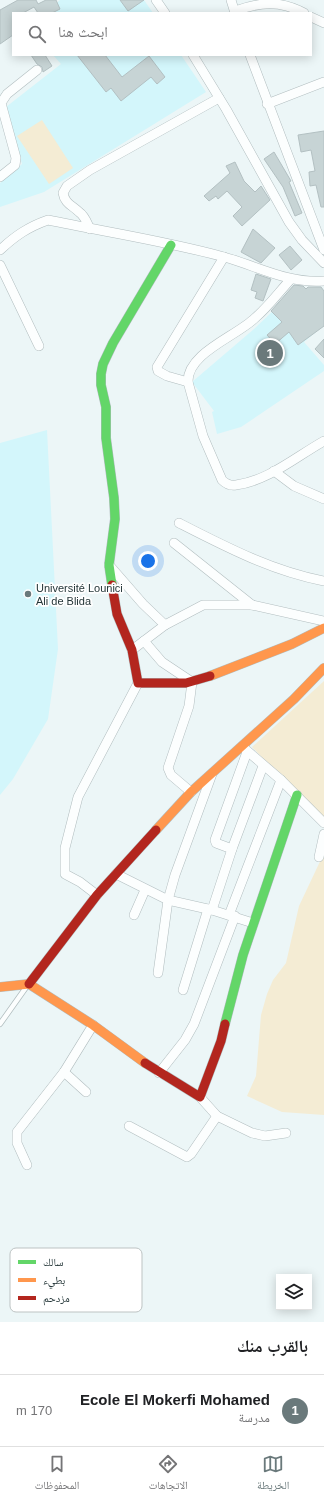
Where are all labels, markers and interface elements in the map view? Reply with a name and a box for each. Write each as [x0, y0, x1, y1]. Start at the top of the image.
search box [12, 12, 312, 56]
icon: search [26, 23, 48, 45]
text: ابحث هنا [58, 23, 108, 40]
pin: 1 [257, 338, 283, 368]
your location [138, 551, 158, 571]
place label: Université Lounici Ali de Blida [36, 582, 123, 607]
marker: Université Lounici Ali de Blida [23, 589, 33, 599]
legend [10, 1248, 142, 1312]
text: سالك [43, 1256, 63, 1268]
text: بطيء [43, 1274, 65, 1289]
map controls [276, 1274, 312, 1310]
button: layers [276, 1274, 312, 1310]
text: مزدحم [43, 1292, 70, 1306]
text: بالقرب منك [237, 1337, 308, 1356]
text: Ecole El Mokerfi Mohamed [80, 1391, 270, 1408]
text: 170 m [16, 1403, 52, 1418]
text: 1 [291, 1403, 299, 1418]
text: مدرسة [238, 1410, 270, 1425]
tab: المحفوظات [35, 1453, 79, 1496]
tab: الاتجاهات [149, 1453, 188, 1496]
tab: الخريطة [257, 1453, 289, 1496]

